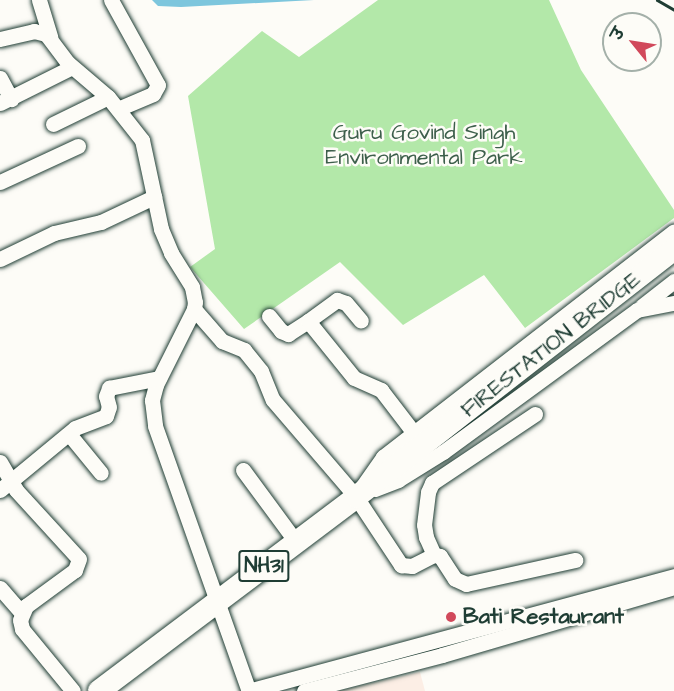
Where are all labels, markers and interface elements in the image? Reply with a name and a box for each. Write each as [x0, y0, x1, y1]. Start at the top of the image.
north arrow [602, 12, 662, 72]
text: उ [606, 24, 630, 44]
park label: Guru Govind Singh Environmental Park [325, 119, 523, 170]
street label: FIRESTATION BRIDGE [456, 267, 646, 423]
road number: NH31 [237, 548, 291, 584]
place label: Bati Restaurant [463, 604, 624, 630]
marker: Bati Restaurant [444, 610, 458, 624]

